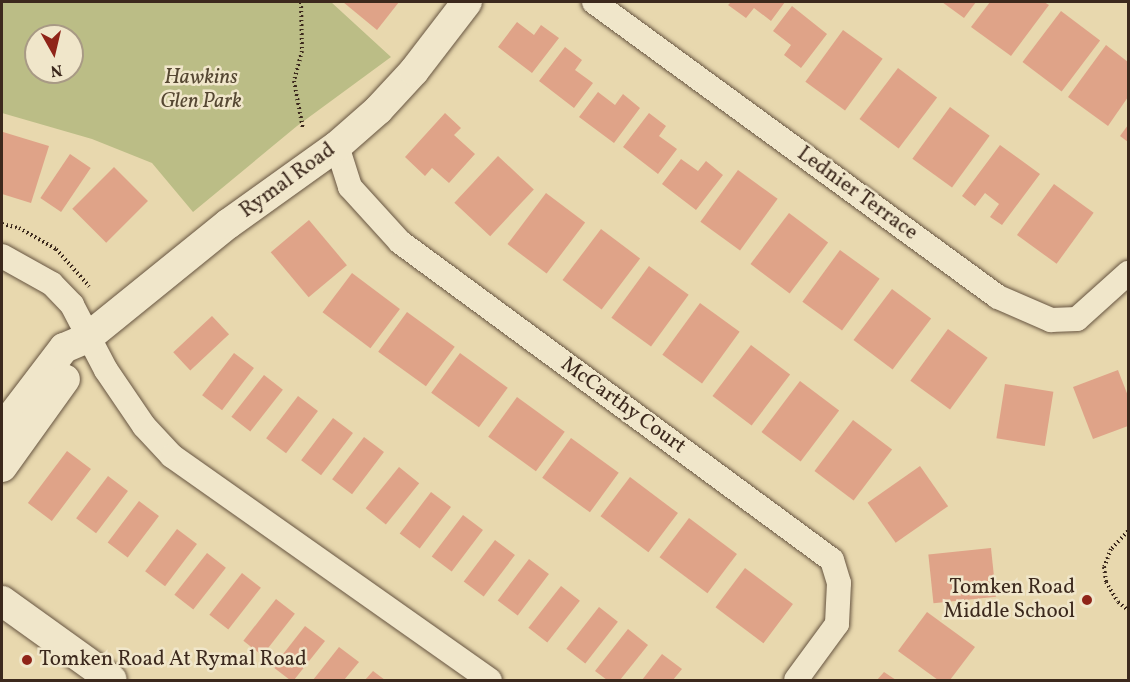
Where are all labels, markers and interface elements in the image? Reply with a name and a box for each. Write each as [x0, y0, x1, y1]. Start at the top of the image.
north arrow [24, 24, 84, 84]
text: N [49, 58, 64, 82]
park label: Hawkins Glen Park [160, 65, 242, 115]
street label: Rymal Road [235, 138, 341, 224]
street label: Lednier Terrace [792, 142, 922, 246]
street label: McCarthy Court [555, 352, 691, 460]
place label: Tomken Road Middle School [944, 575, 1075, 625]
marker: Tomken Road Middle School [1080, 593, 1094, 607]
place label: Tomken Road At Rymal Road [39, 647, 307, 673]
marker: Tomken Road At Rymal Road [20, 653, 34, 667]

